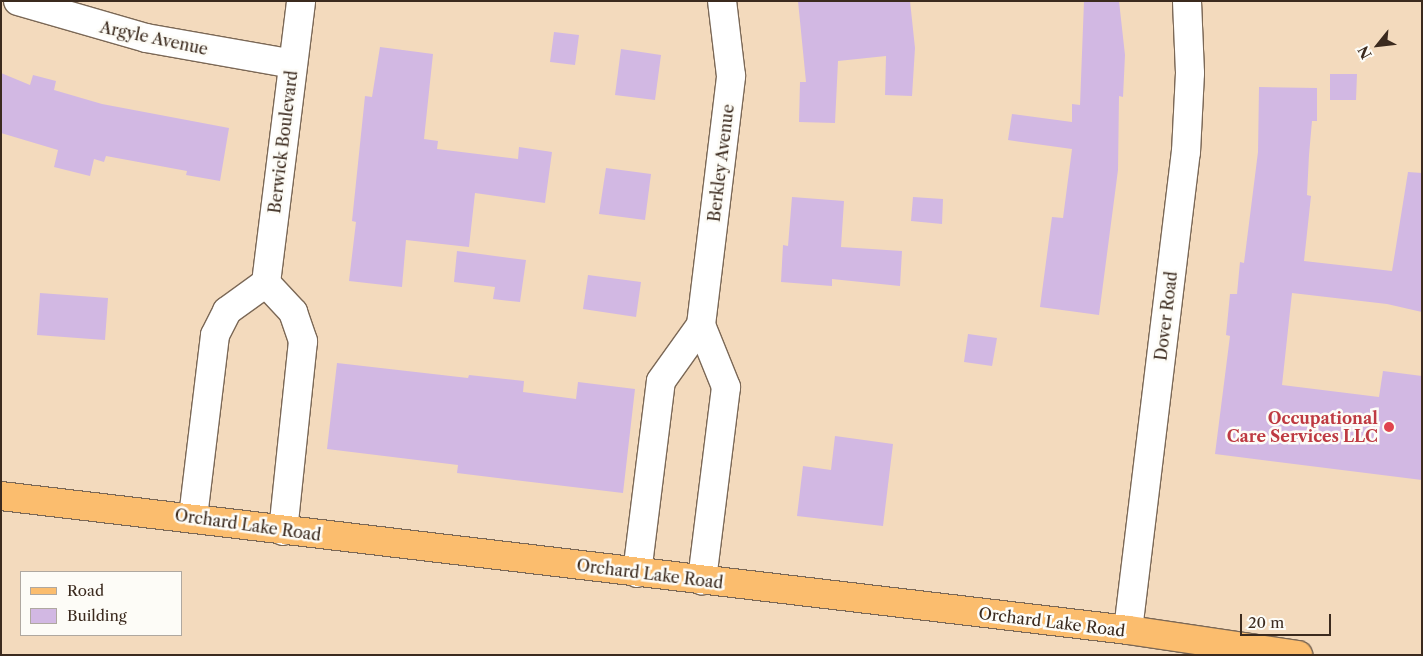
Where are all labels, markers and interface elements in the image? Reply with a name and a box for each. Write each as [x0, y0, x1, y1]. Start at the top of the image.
street label: Argyle Avenue [98, 17, 210, 59]
north arrow [1353, 20, 1403, 70]
text: N [1354, 43, 1376, 62]
street label: Berwick Boulevard [265, 69, 301, 215]
street label: Berkley Avenue [704, 102, 738, 224]
street label: Dover Road [1151, 270, 1181, 362]
place label: Occupational Care Services LLC [1227, 408, 1378, 446]
marker: Occupational Care Services LLC [1382, 420, 1396, 434]
street label: Orchard Lake Road [174, 505, 322, 545]
street label: Orchard Lake Road [576, 555, 724, 593]
legend [20, 571, 182, 636]
text: Road [67, 581, 104, 600]
street label: Orchard Lake Road [978, 603, 1126, 641]
scale bar [1243, 604, 1334, 636]
text: Building [67, 606, 127, 625]
text: 20 m [1248, 613, 1284, 632]

